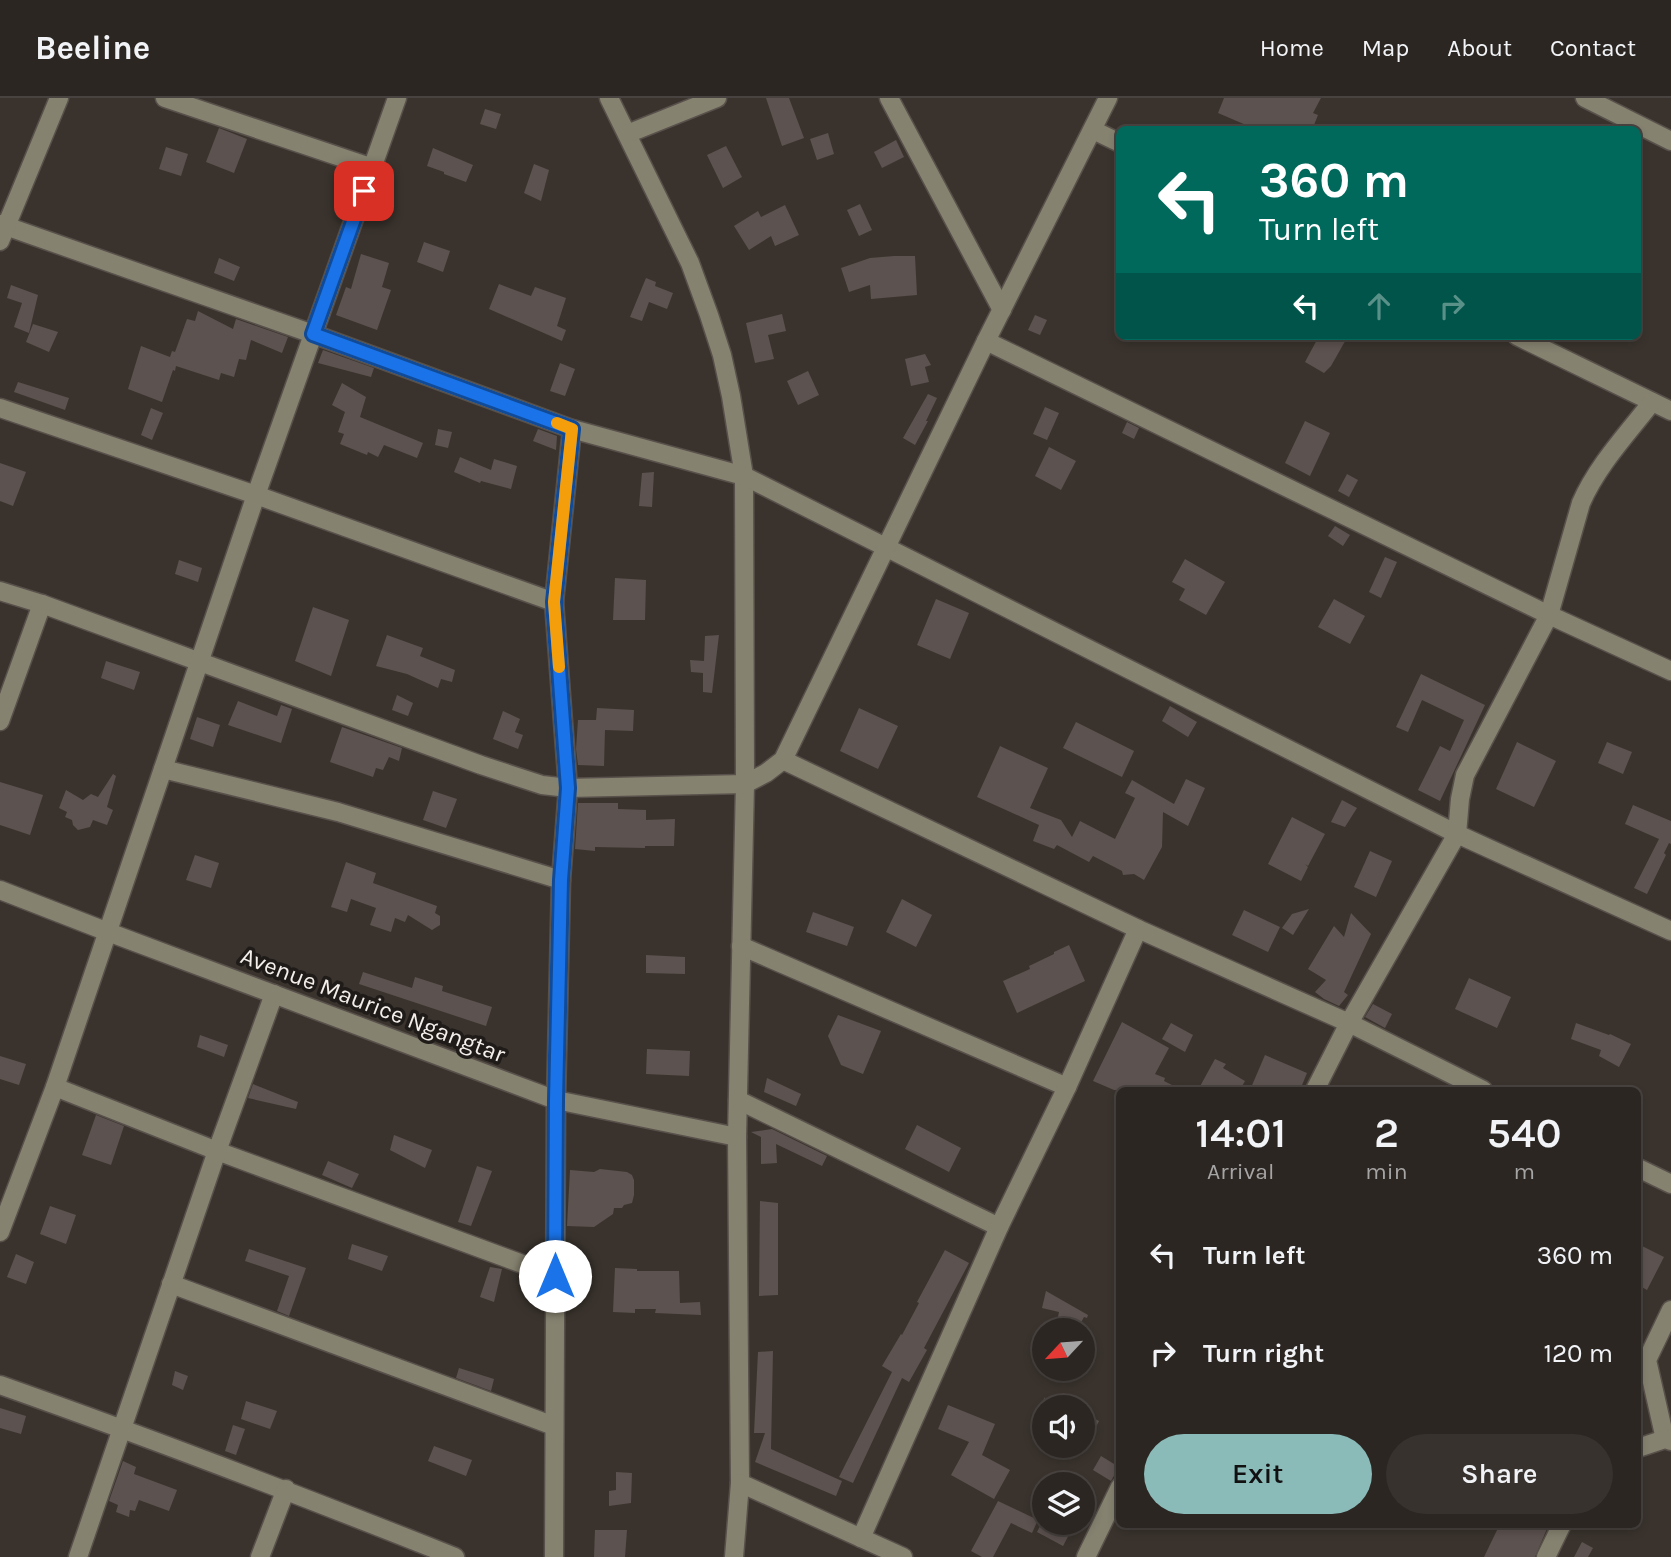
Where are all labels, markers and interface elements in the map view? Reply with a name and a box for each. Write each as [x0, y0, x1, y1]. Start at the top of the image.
text: Beeline [35, 29, 150, 67]
text: Home [1260, 34, 1324, 62]
text: Map [1362, 34, 1409, 62]
text: About [1447, 34, 1512, 62]
text: Contact [1550, 34, 1636, 62]
text: 360 m [1259, 152, 1409, 209]
icon: left [1144, 154, 1235, 245]
pin [334, 161, 394, 221]
icon: arrive [345, 172, 383, 210]
text: Turn left [1259, 211, 1379, 248]
icon: left [1287, 287, 1325, 325]
icon: ahead [1360, 287, 1398, 325]
icon: right [1433, 287, 1471, 325]
street label: Avenue Maurice Ngangtar [237, 942, 510, 1069]
text: 14:01 [1195, 1108, 1286, 1158]
text: 2 [1374, 1108, 1399, 1158]
text: 540 [1487, 1108, 1562, 1158]
text: Arrival [1207, 1158, 1274, 1185]
text: min [1365, 1158, 1408, 1185]
text: m [1514, 1158, 1535, 1185]
icon: left [1144, 1236, 1182, 1274]
position arrow [518, 1239, 592, 1313]
text: Turn left [1203, 1240, 1305, 1271]
text: 360 m [1537, 1240, 1613, 1271]
north arrow [1032, 1318, 1096, 1381]
map controls [1032, 1318, 1095, 1535]
icon: right [1144, 1334, 1182, 1372]
text: Turn right [1203, 1338, 1324, 1369]
text: 120 m [1543, 1338, 1613, 1369]
button: sound [1032, 1395, 1095, 1458]
button: Exit [1144, 1434, 1372, 1514]
button: Share [1386, 1434, 1613, 1514]
button: layers [1032, 1472, 1095, 1535]

